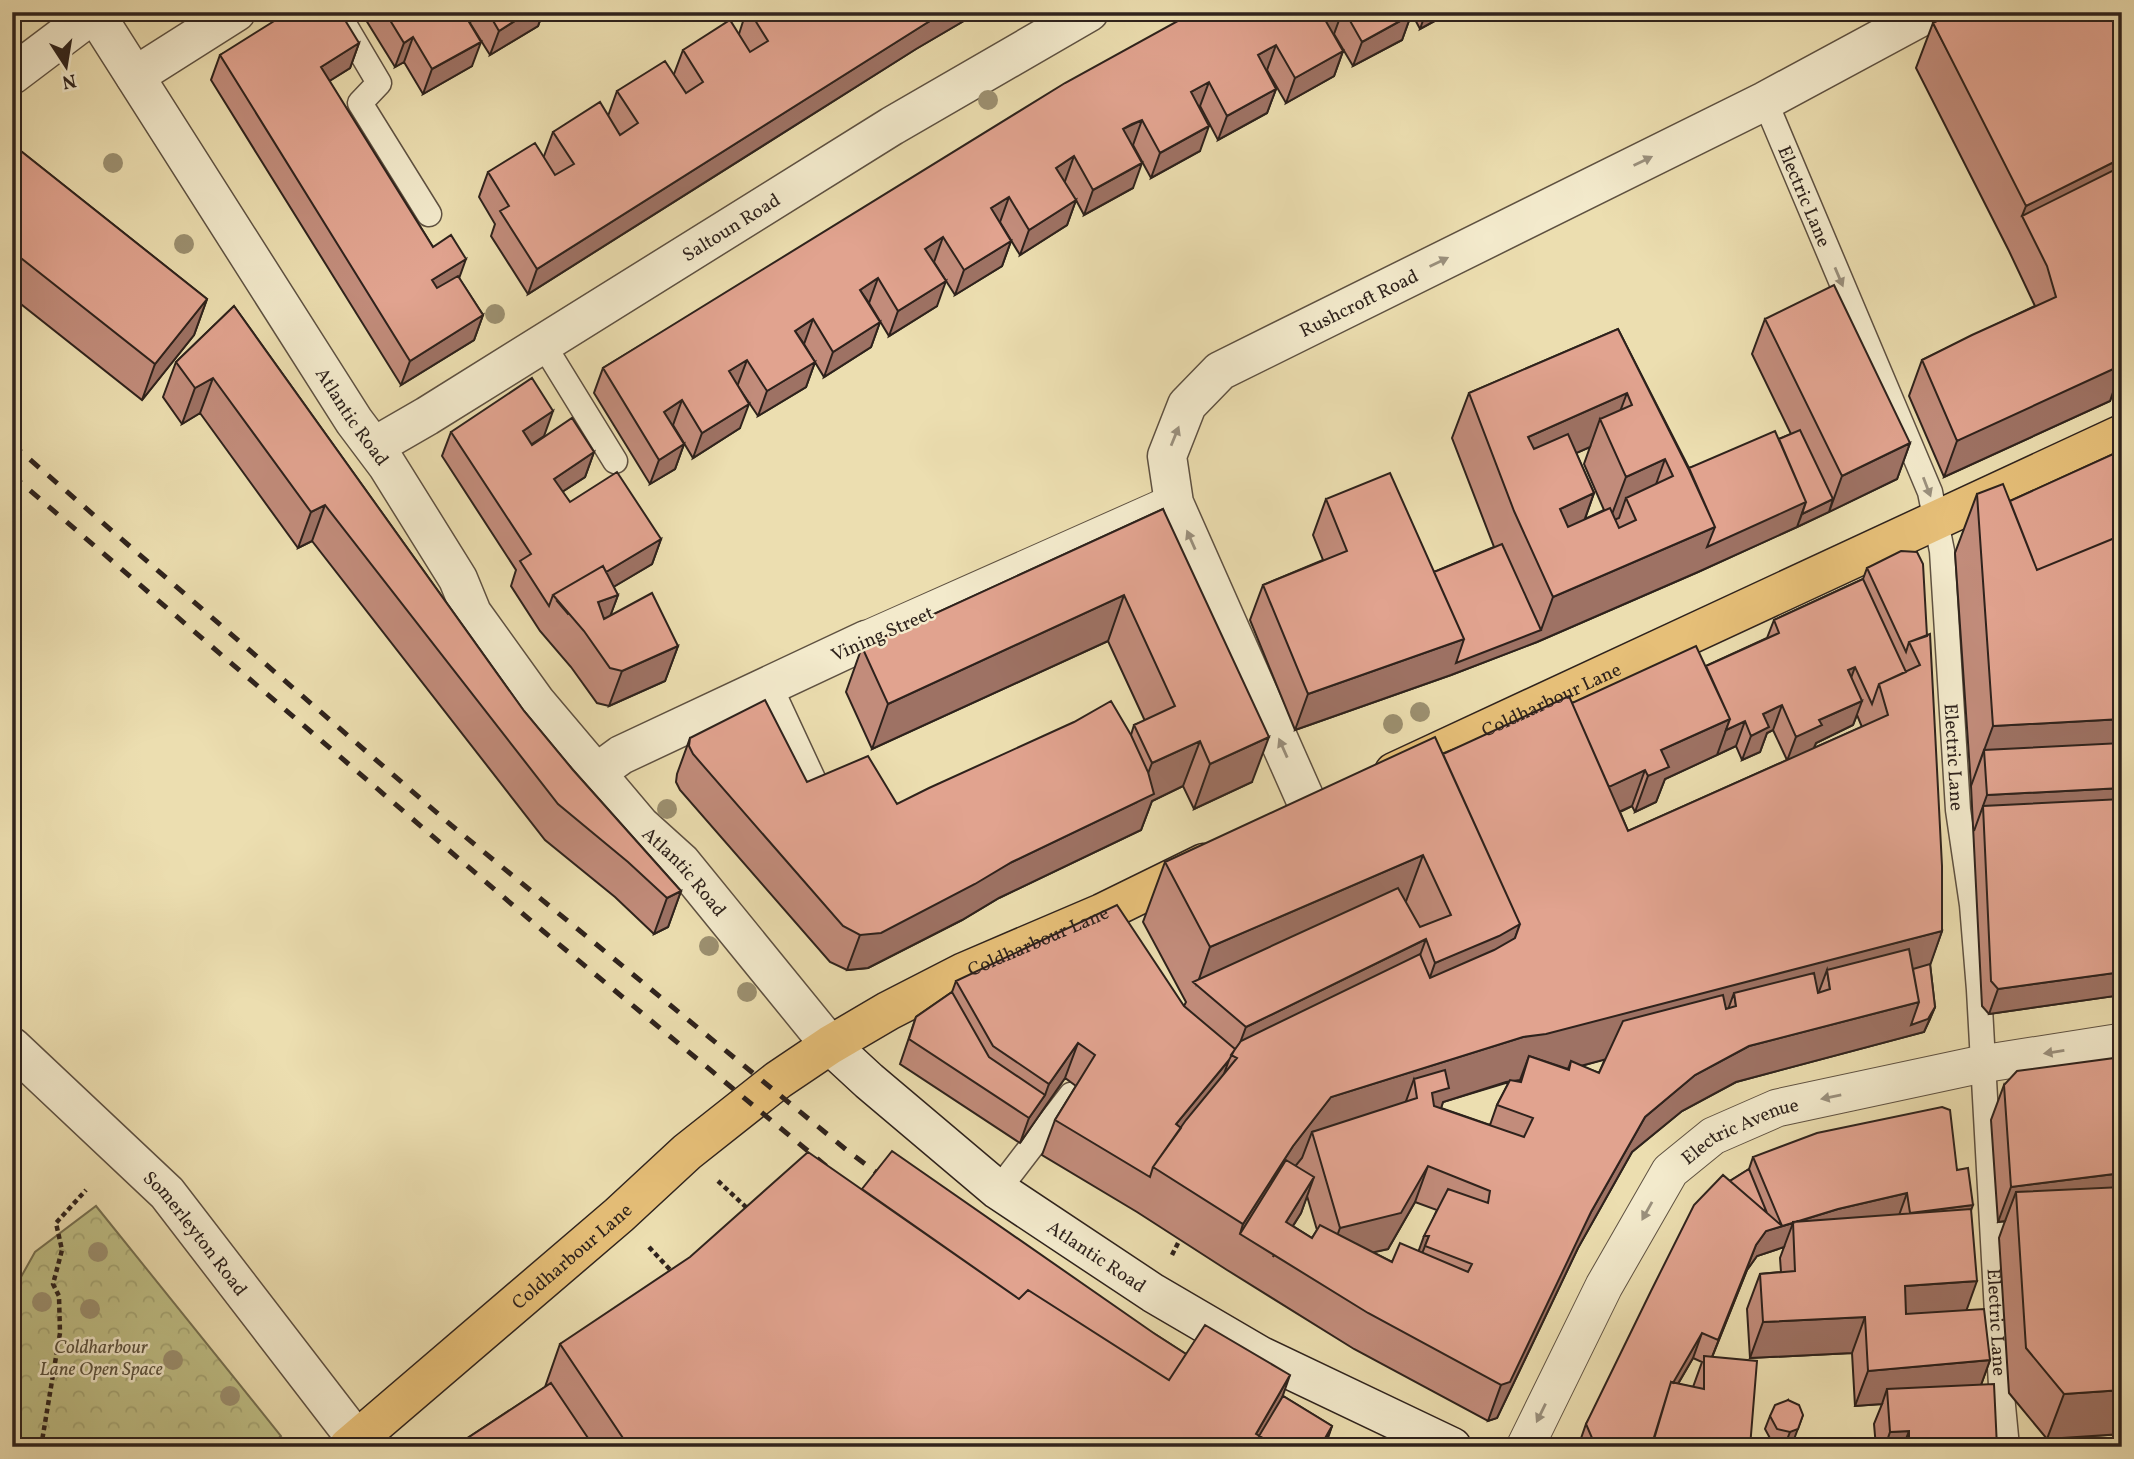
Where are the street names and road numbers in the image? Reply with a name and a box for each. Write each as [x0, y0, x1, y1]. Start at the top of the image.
street label: Electric Lane [1770, 142, 1836, 251]
street label: Saltoun Road [678, 188, 786, 269]
street label: Rushcroft Road [1296, 264, 1423, 345]
street label: Atlantic Road [308, 363, 394, 472]
street label: Vining Street [827, 601, 938, 669]
street label: Coldharbour Lane [1478, 657, 1626, 745]
street label: Electric Lane [1936, 703, 1969, 812]
street label: Atlantic Road [636, 822, 731, 923]
street label: Coldharbour Lane [964, 901, 1114, 984]
street label: Electric Avenue [1676, 1093, 1801, 1172]
street label: Somerleyton Road [136, 1166, 253, 1302]
street label: Coldharbour Lane [507, 1198, 639, 1316]
street label: Atlantic Road [1041, 1215, 1151, 1300]
street label: Electric Lane [1980, 1268, 2011, 1377]

